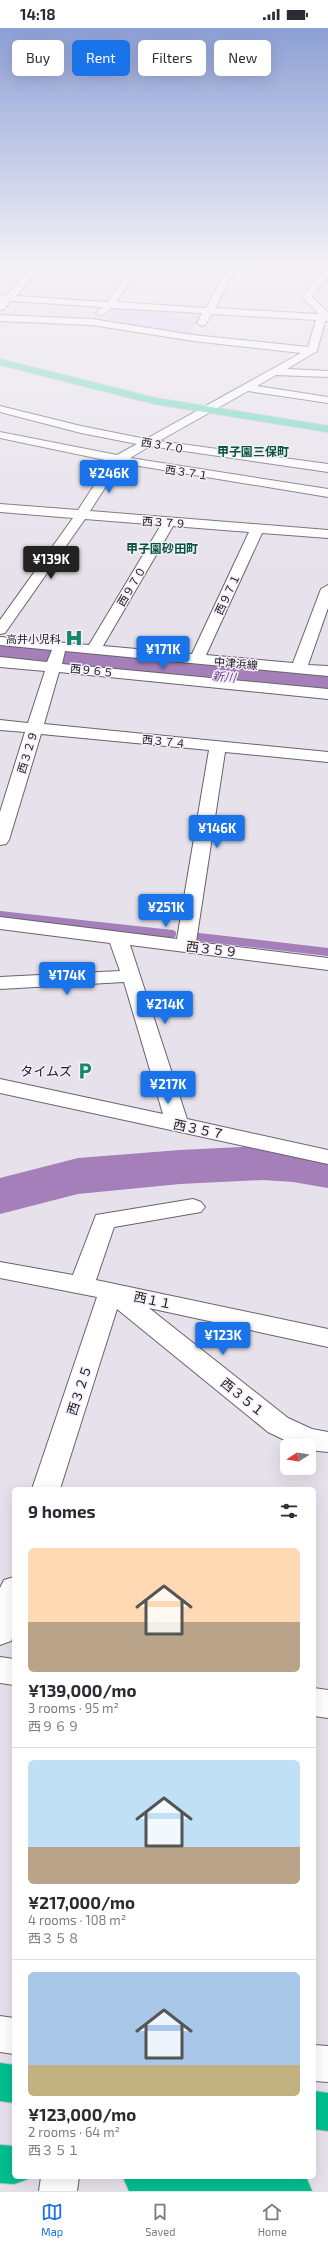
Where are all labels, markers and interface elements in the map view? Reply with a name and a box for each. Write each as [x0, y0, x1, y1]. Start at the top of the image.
text: 14:18 [20, 5, 56, 23]
chip: Buy [12, 40, 64, 76]
chip: Rent [72, 40, 130, 76]
chip: Filters [138, 40, 206, 76]
chip: New [214, 40, 271, 76]
street label: 西３７０ [140, 435, 186, 455]
district label: 甲子園三保町 [217, 444, 289, 458]
pin: ¥246K [81, 460, 137, 494]
street label: 西３７１ [164, 462, 210, 482]
text: ¥246K [89, 465, 129, 481]
street label: 西３７９ [142, 514, 186, 530]
district label: 甲子園砂田町 [126, 541, 198, 555]
pin: ¥139K [23, 546, 79, 580]
text: ¥139K [32, 551, 70, 567]
street label: 西９７０ [114, 564, 148, 608]
street label: 西９７１ [212, 571, 242, 617]
hospital icon: 高井小児科 [64, 628, 84, 648]
place label: 高井小児科 [6, 632, 61, 645]
pin: ¥171K [135, 636, 191, 670]
text: ¥171K [146, 641, 180, 657]
street label: 中津浜線 [214, 655, 258, 671]
street label: 西９６５ [69, 661, 115, 679]
water label: 新川 [211, 668, 239, 684]
street label: 西３２９ [14, 729, 40, 775]
street label: 西３７４ [141, 732, 187, 750]
pin: ¥146K [189, 815, 245, 849]
text: ¥146K [198, 820, 236, 836]
pin: ¥251K [138, 894, 194, 928]
text: ¥251K [147, 899, 185, 915]
street label: 西３５９ [185, 938, 239, 960]
pin: ¥174K [39, 962, 95, 996]
text: ¥174K [48, 967, 86, 983]
pin: ¥214K [137, 991, 193, 1025]
text: ¥214K [146, 996, 184, 1012]
parking icon: タイムズ [75, 1061, 95, 1081]
place label: タイムズ [20, 1063, 72, 1079]
pin: ¥217K [140, 1071, 196, 1105]
text: ¥217K [150, 1076, 186, 1092]
street label: 西３５７ [172, 1116, 226, 1142]
street label: 西１１ [132, 1288, 174, 1312]
pin: ¥123K [195, 1322, 251, 1356]
text: ¥123K [204, 1327, 242, 1343]
street label: 西３２５ [63, 1363, 95, 1417]
street label: 西３５１ [218, 1374, 268, 1420]
north arrow [280, 1439, 316, 1475]
map controls [280, 1439, 316, 1475]
icon: filters [278, 1500, 300, 1522]
text: 9 homes [28, 1501, 96, 1521]
icon: home [128, 1574, 200, 1646]
text: ¥139,000/mo [28, 1680, 136, 1700]
text: 3 rooms · 95 m² [28, 1700, 119, 1716]
text: 西９６９ [28, 1718, 80, 1734]
icon: home [128, 1786, 200, 1858]
text: ¥217,000/mo [28, 1892, 135, 1912]
text: 4 rooms · 108 m² [28, 1912, 126, 1928]
text: 西３５８ [28, 1930, 80, 1946]
icon: home [128, 1998, 200, 2070]
text: ¥123,000/mo [28, 2104, 136, 2124]
text: 2 rooms · 64 m² [28, 2124, 120, 2140]
text: 西３５１ [28, 2142, 80, 2158]
tab: Map [41, 2201, 63, 2238]
tab: Saved [145, 2201, 176, 2238]
tab: Home [258, 2201, 287, 2238]

